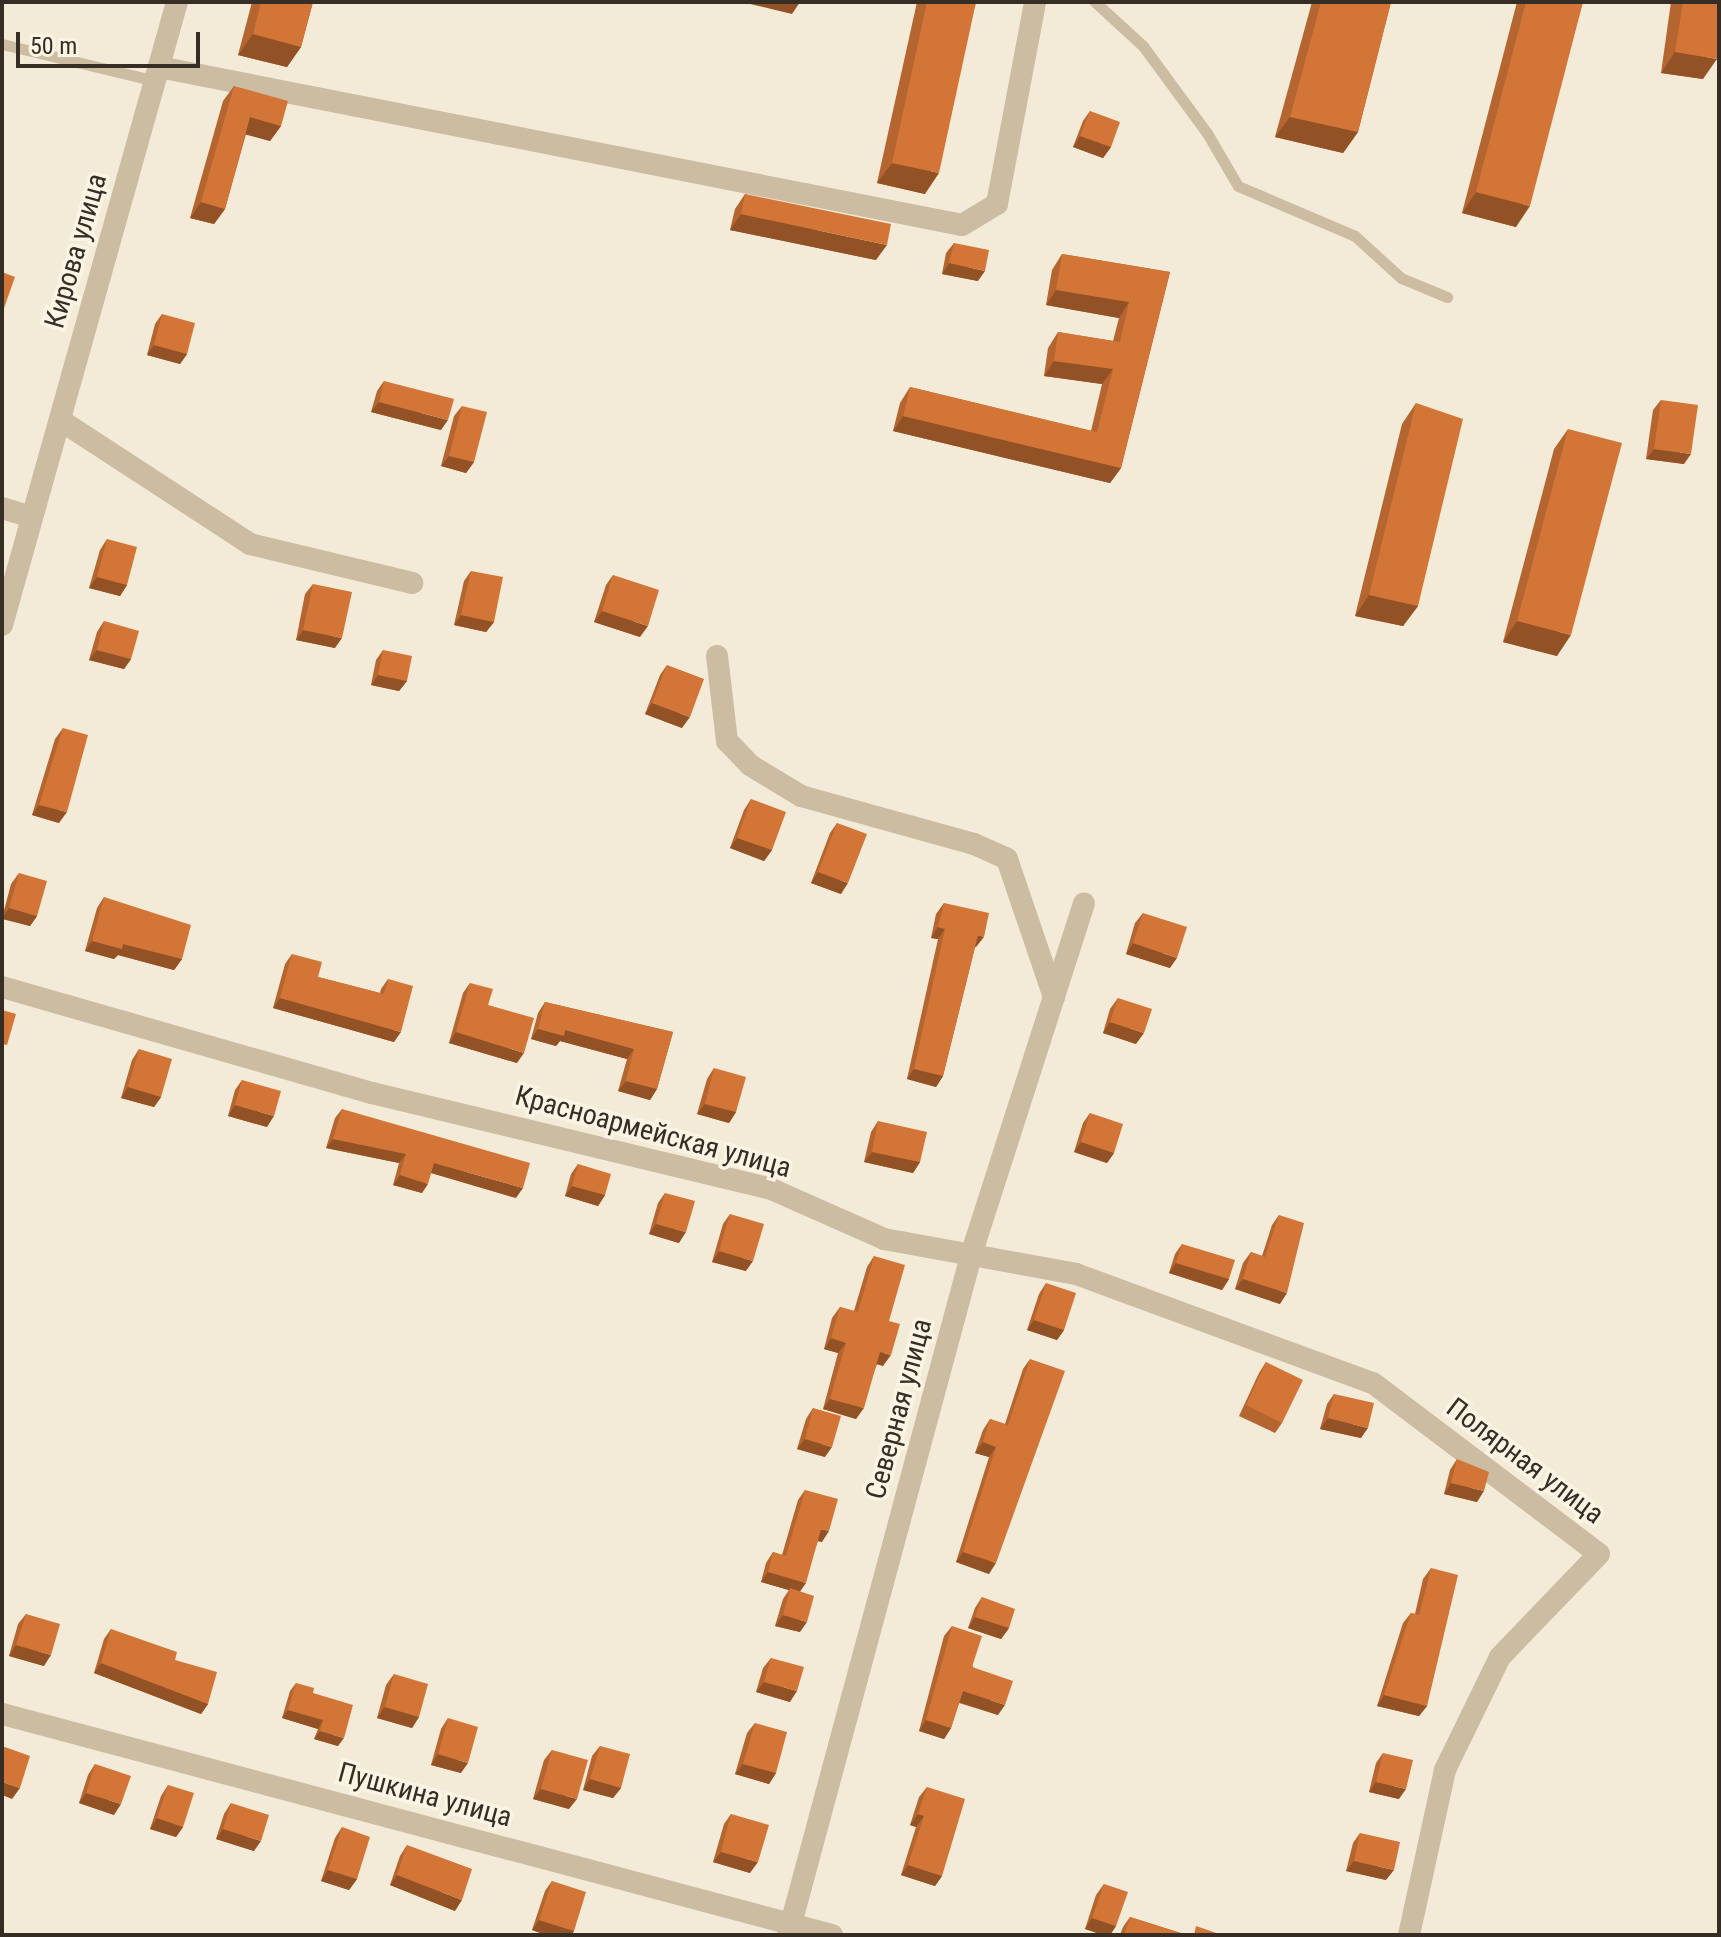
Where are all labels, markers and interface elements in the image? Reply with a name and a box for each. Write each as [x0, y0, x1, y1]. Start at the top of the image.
scale bar [20, 16, 204, 66]
text: 50 m [30, 32, 77, 60]
street label: Кирова улица [38, 170, 114, 332]
street label: Красноармейская улица [511, 1079, 795, 1185]
street label: Северная улица [859, 1315, 939, 1503]
street label: Полярная улица [1440, 1391, 1610, 1531]
street label: Пушкина улица [335, 1756, 515, 1834]

